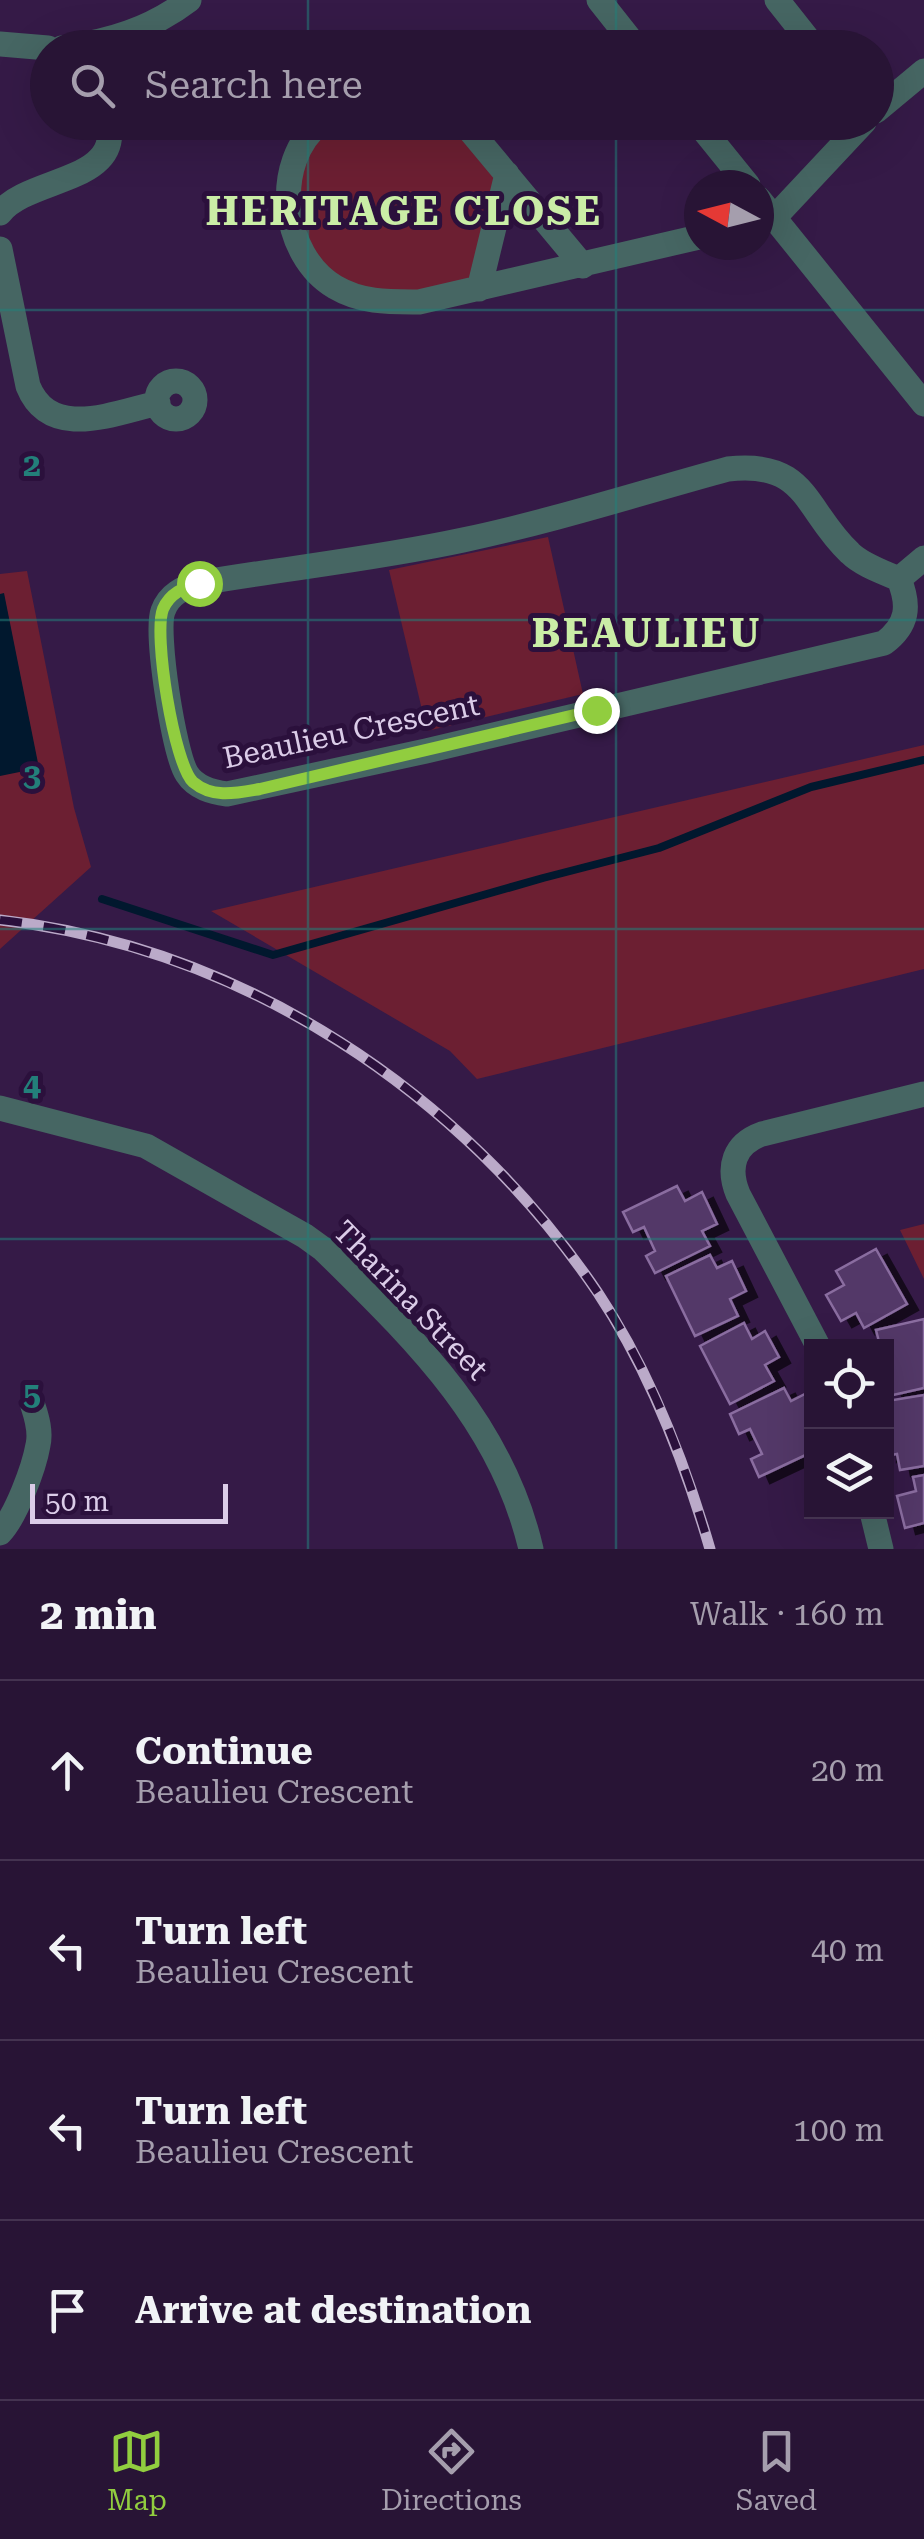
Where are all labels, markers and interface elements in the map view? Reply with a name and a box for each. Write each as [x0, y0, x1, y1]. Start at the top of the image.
search box [30, 30, 894, 140]
icon: search [65, 58, 120, 113]
text: Search here [145, 63, 363, 107]
north arrow [684, 170, 774, 260]
district label: HERITAGE CLOSE [205, 188, 603, 235]
text: 2 [23, 446, 41, 484]
route start [177, 561, 223, 607]
district label: BEAULIEU [532, 610, 762, 657]
street label: Beaulieu Crescent [220, 687, 482, 775]
route end [574, 688, 620, 734]
text: 3 [23, 756, 41, 794]
text: 4 [23, 1066, 41, 1104]
street label: Tharina Street [327, 1213, 495, 1387]
map controls [804, 1339, 894, 1519]
button: locate [804, 1339, 894, 1429]
text: 5 [23, 1375, 41, 1413]
button: layers [804, 1429, 894, 1519]
scale bar [30, 1479, 228, 1524]
text: 50 m [45, 1485, 109, 1518]
text: 2 min [40, 1590, 157, 1639]
text: Walk · 160 m [690, 1595, 884, 1633]
text: Continue [135, 1729, 313, 1773]
icon: ahead [40, 1743, 95, 1798]
text: 20 m [811, 1751, 884, 1789]
text: Beaulieu Crescent [135, 1773, 413, 1811]
text: Turn left [135, 1909, 307, 1953]
icon: left [40, 1923, 95, 1978]
text: 40 m [811, 1931, 884, 1969]
text: Beaulieu Crescent [135, 1953, 413, 1991]
text: Turn left [135, 2089, 307, 2133]
icon: left [40, 2103, 95, 2158]
text: 100 m [793, 2111, 884, 2149]
text: Beaulieu Crescent [135, 2133, 413, 2171]
icon: arrive [40, 2283, 95, 2338]
text: Arrive at destination [135, 2288, 531, 2332]
tab: Map [107, 2424, 167, 2517]
tab: Directions [381, 2424, 522, 2517]
tab: Saved [736, 2424, 817, 2517]

